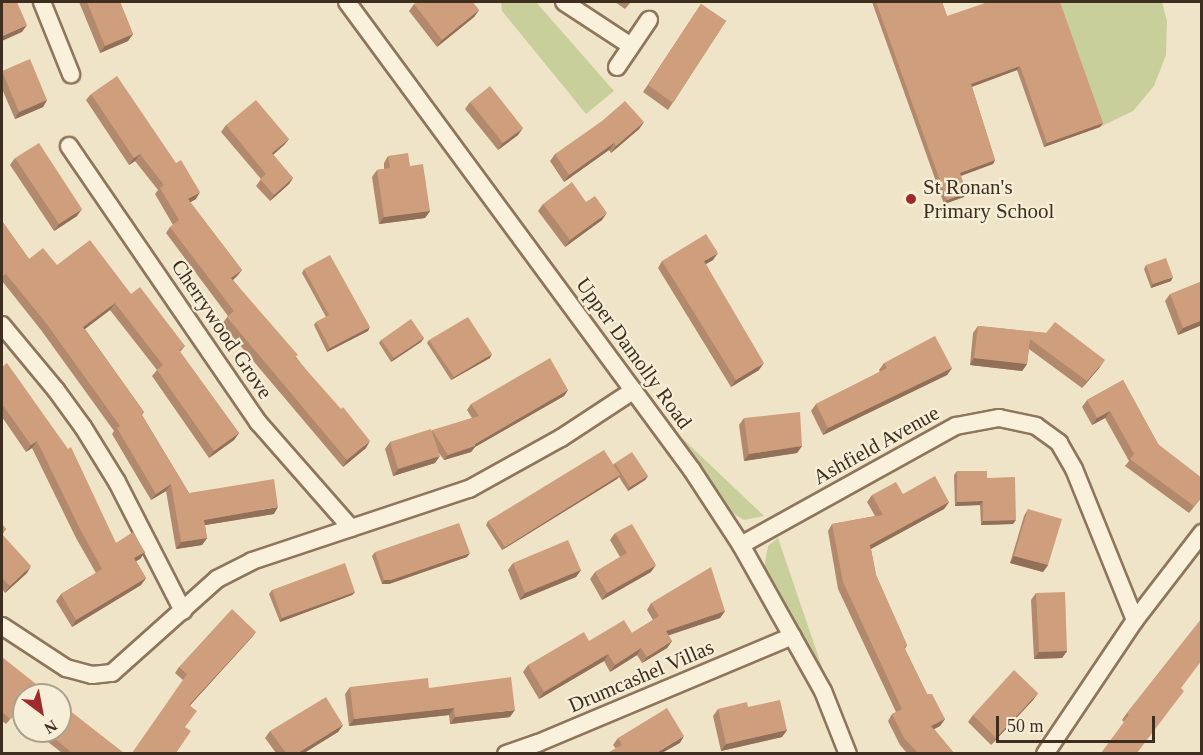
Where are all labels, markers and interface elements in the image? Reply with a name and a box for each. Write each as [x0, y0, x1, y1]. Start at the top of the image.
place label: St Ronan's Primary School [923, 174, 1054, 224]
marker: St Ronan's Primary School [904, 192, 918, 206]
street label: Cherrywood Grove [166, 255, 278, 403]
street label: Upper Damolly Road [571, 272, 697, 434]
street label: Ashfield Avenue [808, 400, 944, 490]
street label: Drumcashel Villas [564, 634, 718, 718]
north arrow [12, 683, 72, 743]
scale bar [999, 704, 1158, 742]
text: 50 m [1007, 716, 1044, 736]
text: N [41, 717, 60, 737]

